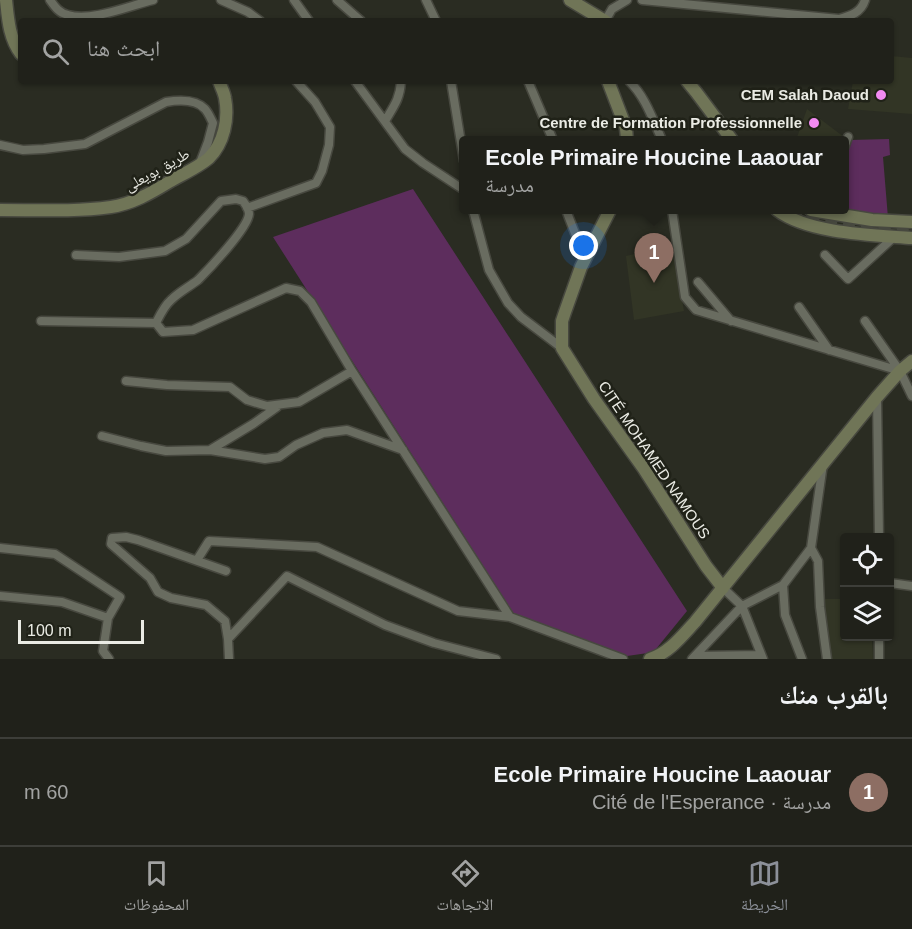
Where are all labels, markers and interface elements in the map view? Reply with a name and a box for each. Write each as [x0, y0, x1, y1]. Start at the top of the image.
search box [18, 18, 894, 84]
icon: search [39, 35, 72, 68]
text: ابحث هنا [87, 36, 160, 61]
place label: CEM Salah Daoud [741, 86, 869, 103]
marker: CEM Salah Daoud [874, 88, 888, 102]
place label: Centre de Formation Professionnelle [539, 114, 802, 131]
marker: Centre de Formation Professionnelle [807, 116, 821, 130]
popup [459, 136, 849, 214]
street label: طريق بويعلى [121, 145, 193, 196]
text: Ecole Primaire Houcine Laaouar [485, 145, 823, 170]
text: مدرسة [485, 174, 534, 196]
your location [569, 231, 598, 260]
pin: 1 [634, 234, 674, 283]
street label: CITÉ MOHAMED NAMOUS [595, 378, 714, 542]
map controls [840, 533, 894, 641]
button: locate [840, 533, 894, 587]
button: layers [840, 587, 894, 641]
scale bar [18, 617, 144, 644]
text: 100 m [27, 622, 71, 639]
text: بالقرب منك [779, 680, 888, 710]
text: Ecole Primaire Houcine Laaouar [494, 762, 831, 787]
text: 60 m [24, 781, 68, 803]
text: 1 [863, 781, 874, 803]
text: مدرسة · Cité de l'Esperance [592, 791, 831, 813]
tab: المحفوظات [124, 857, 189, 920]
tab: الاتجاهات [437, 857, 493, 920]
tab: الخريطة [741, 857, 788, 920]

